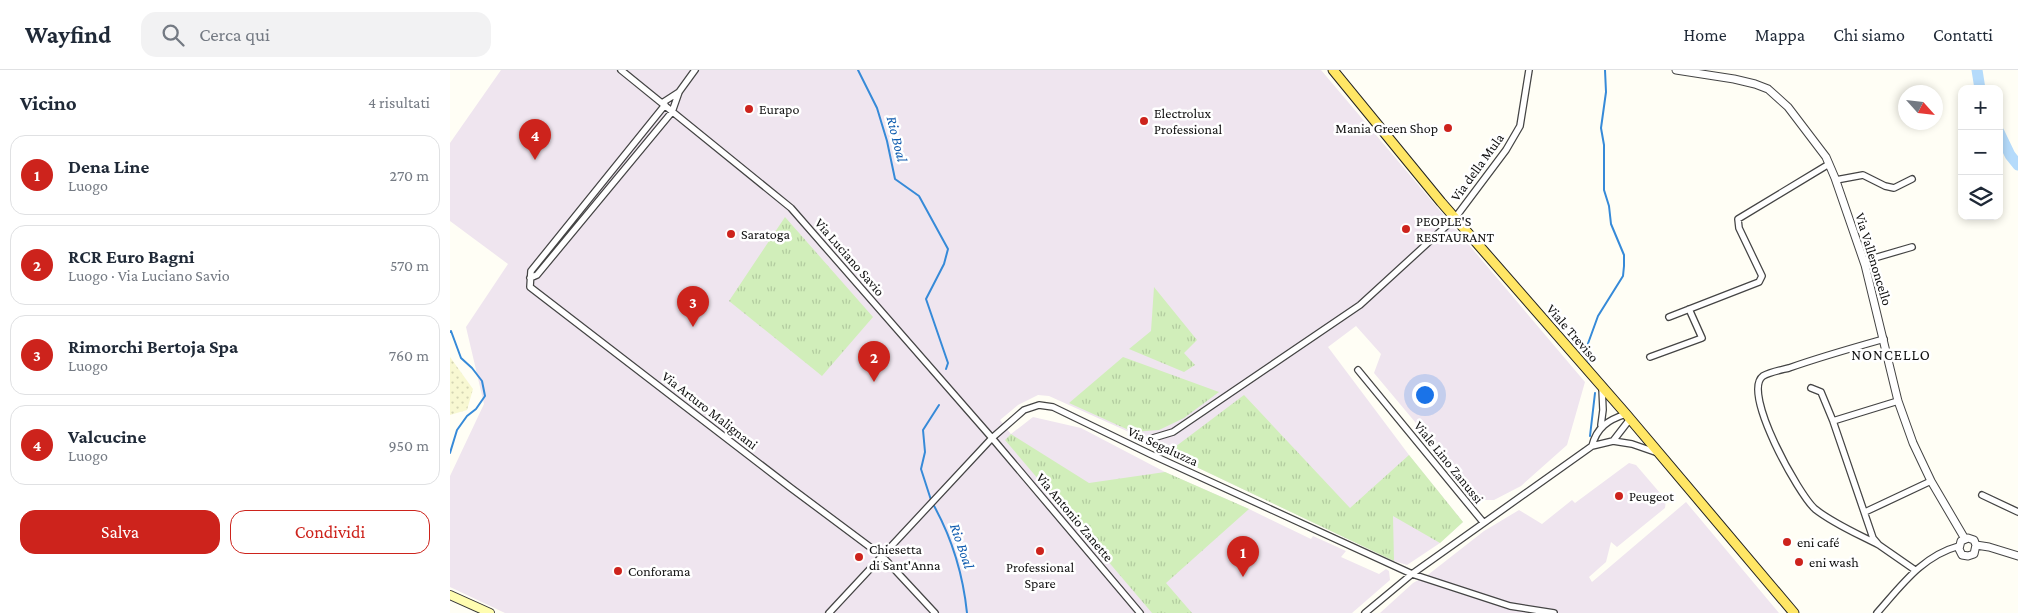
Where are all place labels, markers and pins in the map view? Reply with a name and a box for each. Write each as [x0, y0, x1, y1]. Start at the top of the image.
place label: Eurapo [759, 101, 799, 117]
marker: Eurapo [743, 103, 755, 115]
place label: Electrolux Professional [1154, 105, 1222, 137]
marker: Electrolux Professional [1138, 115, 1150, 127]
pin: 4 [519, 119, 551, 160]
place label: Mania Green Shop [1335, 120, 1438, 136]
marker: Mania Green Shop [1442, 122, 1454, 134]
place label: PEOPLE'S RESTAURANT [1416, 213, 1494, 245]
marker: PEOPLE'S RESTAURANT [1400, 223, 1412, 235]
place label: Saratoga [741, 226, 790, 242]
marker: Saratoga [725, 228, 737, 240]
pin: 3 [677, 286, 709, 327]
pin: 2 [858, 341, 890, 382]
place label: Peugeot [1629, 488, 1674, 504]
marker: Peugeot [1613, 490, 1625, 502]
place label: eni café [1797, 534, 1839, 550]
pin: 1 [1227, 536, 1259, 577]
marker: eni café [1781, 536, 1793, 548]
place label: Chiesetta di Sant'Anna [869, 541, 941, 573]
marker: Professional Spare [1034, 545, 1046, 557]
marker: Chiesetta di Sant'Anna [853, 551, 865, 563]
place label: eni wash [1809, 554, 1859, 570]
marker: eni wash [1793, 556, 1805, 568]
place label: Professional Spare [1006, 559, 1074, 591]
place label: Conforama [628, 563, 691, 579]
marker: Conforama [612, 565, 624, 577]

